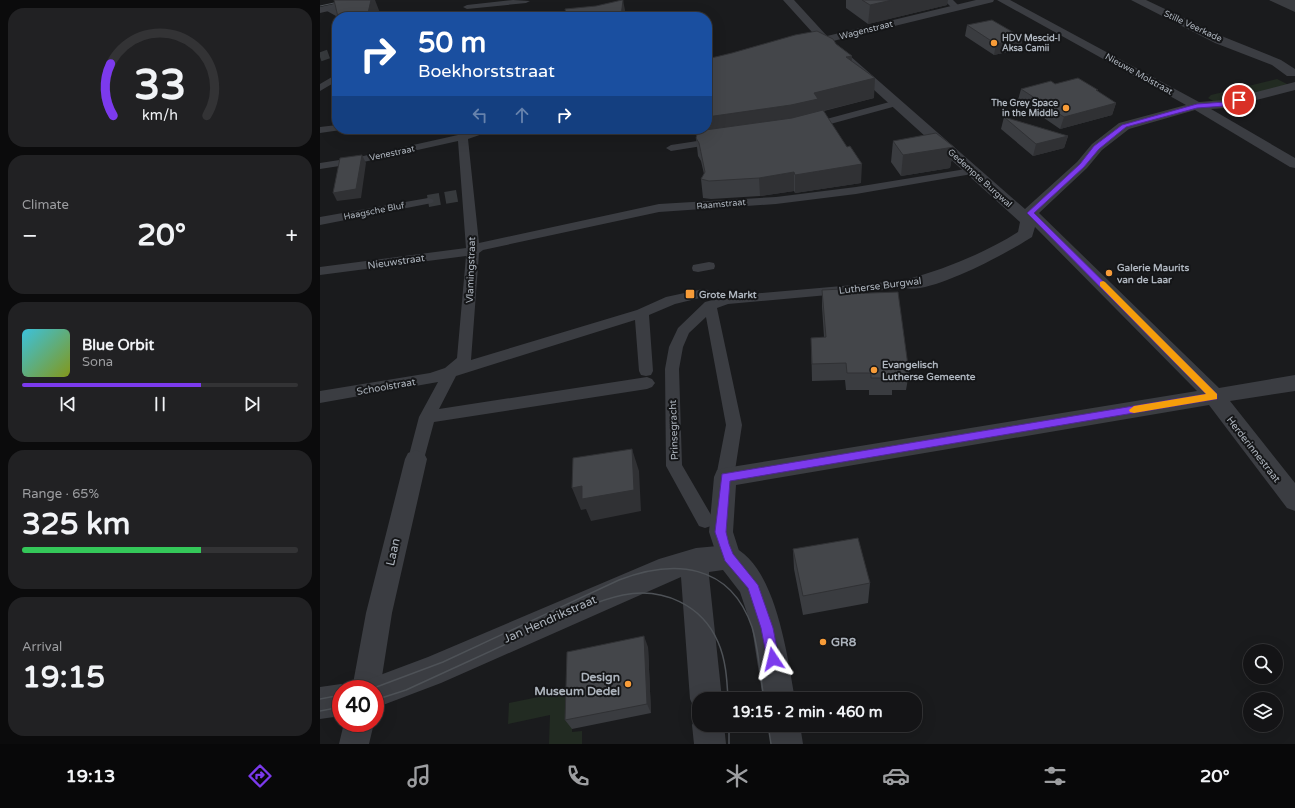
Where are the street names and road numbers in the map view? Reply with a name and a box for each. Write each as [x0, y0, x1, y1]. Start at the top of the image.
street label: Stille Veerkade [1162, 8, 1224, 45]
street label: Wagenstraat [838, 18, 895, 42]
street label: Nieuwe Molstraat [1103, 51, 1175, 98]
street label: Venestraat [368, 143, 416, 164]
street label: Gedempte Burgwal [945, 147, 1014, 210]
street label: Raamstraat [696, 197, 747, 212]
street label: Haagsche Bluf [343, 200, 406, 223]
street label: Vlamingstraat [464, 236, 478, 303]
street label: Nieuwstraat [367, 252, 426, 272]
street label: Lutherse Burgwal [838, 275, 922, 297]
street label: Schoolstraat [356, 376, 417, 398]
street label: Prinsegracht [667, 399, 681, 460]
street label: Herderinnestraat [1224, 414, 1283, 485]
street label: Laan [383, 537, 403, 567]
street label: Jan Hendrikstraat [501, 592, 599, 646]

